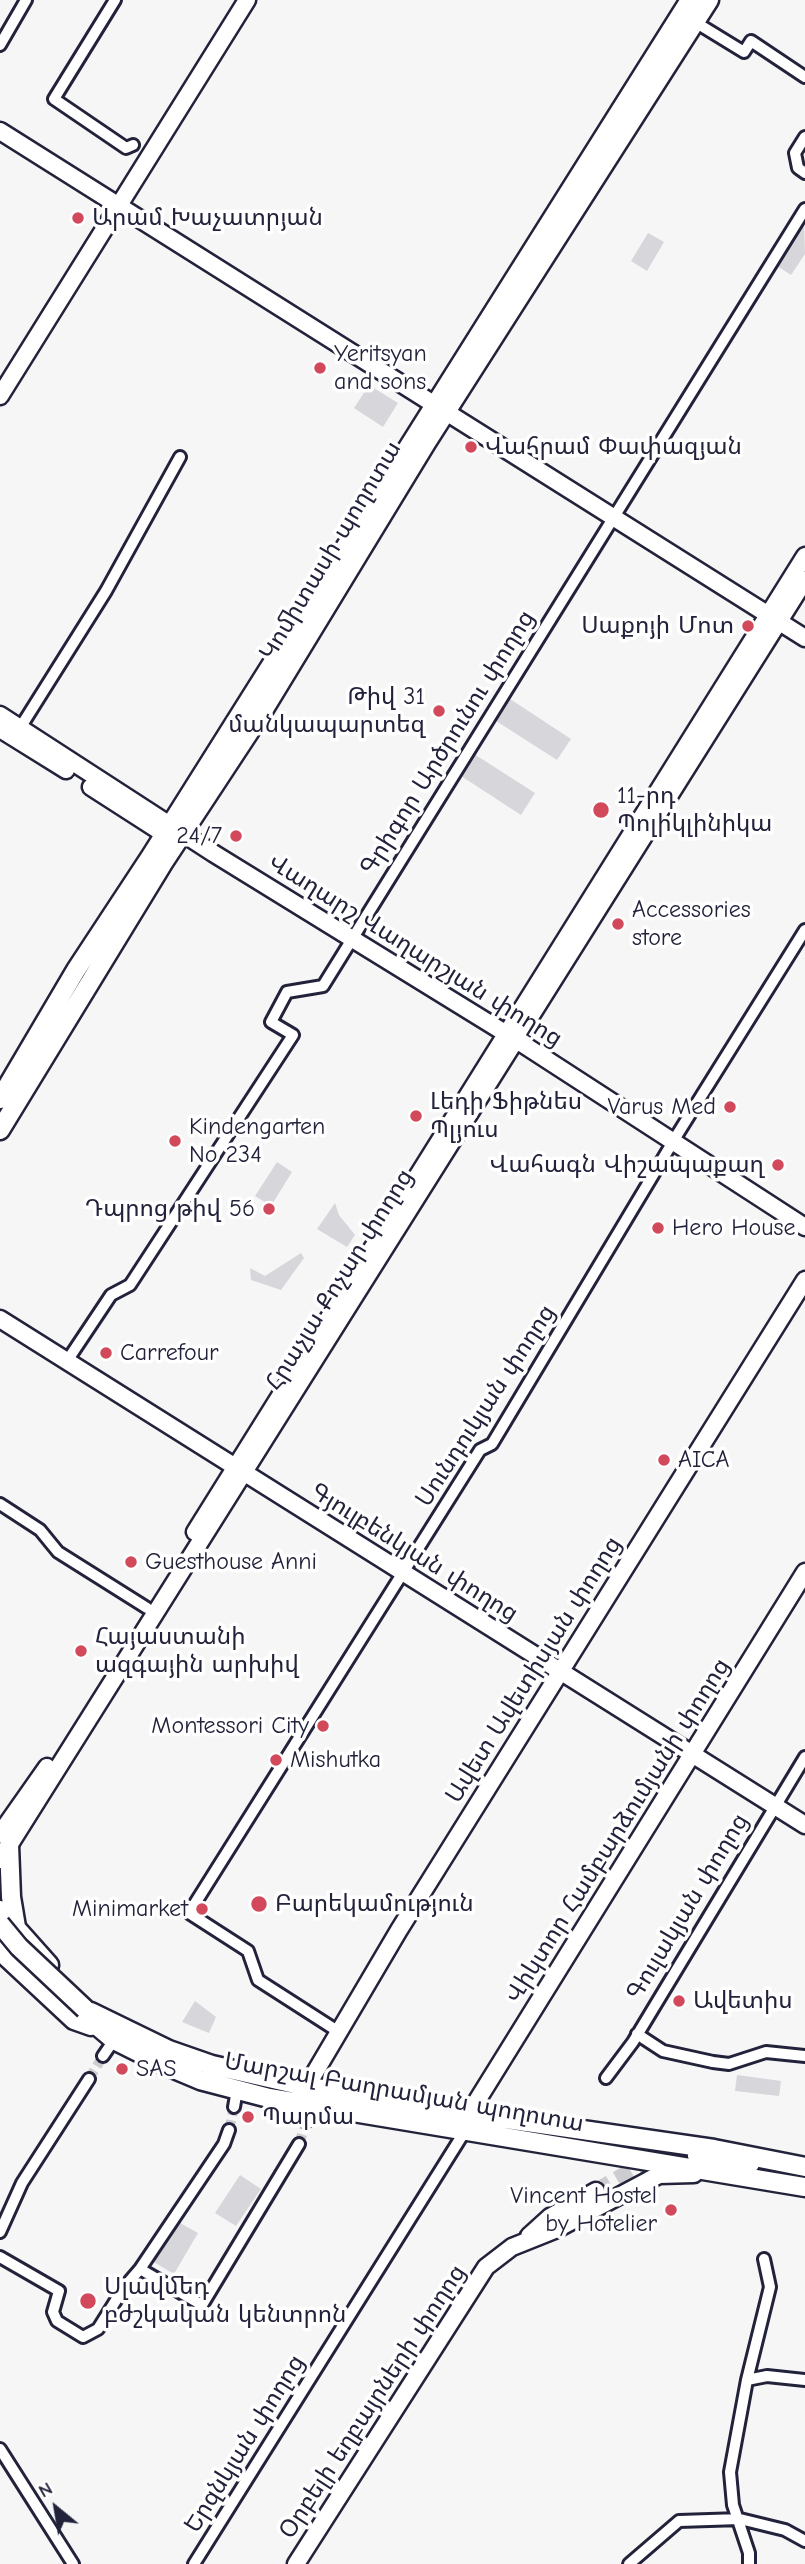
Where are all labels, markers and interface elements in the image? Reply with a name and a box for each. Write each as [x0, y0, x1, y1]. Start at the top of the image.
place label: Արամ Խաչատրյան [92, 204, 323, 232]
marker: Արամ Խաչատրյան [70, 210, 86, 226]
place label: Yeritsyan and sons [334, 340, 427, 396]
marker: Yeritsyan and sons [312, 360, 328, 376]
place label: Վահրամ Փափազյան [485, 433, 742, 461]
street label: Կոմիտասի պողոտա [254, 436, 408, 666]
marker: Վահրամ Փափազյան [463, 439, 479, 455]
street label: Գրիգոր Արծրունու փողոց [355, 605, 541, 881]
place label: Սաքոյի Մոտ [581, 612, 734, 640]
marker: Սաքոյի Մոտ [740, 618, 756, 634]
place label: Թիվ 31 մանկապարտեզ [228, 683, 425, 739]
marker: Թիվ 31 մանկապարտեզ [431, 703, 447, 719]
place label: 11-րդ Պոլիկլինիկա [617, 782, 772, 838]
marker: 11-րդ Պոլիկլինիկա [591, 800, 611, 820]
place label: 24/7 [176, 822, 222, 850]
marker: 24/7 [228, 828, 244, 844]
street label: Վաղարշ Վաղարշյան փողոց [263, 848, 567, 1054]
place label: Accessories store [632, 896, 751, 952]
marker: Accessories store [610, 916, 626, 932]
place label: Լեդի Ֆիթնես Պլյուս [430, 1088, 582, 1144]
place label: Varus Med [607, 1093, 716, 1121]
marker: Varus Med [722, 1099, 738, 1115]
marker: Լեդի Ֆիթնես Պլյուս [408, 1108, 424, 1124]
place label: Kindengarten No 234 [189, 1113, 325, 1169]
marker: Kindengarten No 234 [167, 1133, 183, 1149]
place label: Վահագն Վիշապաքաղ [490, 1151, 764, 1179]
marker: Վահագն Վիշապաքաղ [770, 1157, 786, 1173]
street label: Հրաչյա Քոչար փողոց [260, 1164, 420, 1396]
place label: Դպրոց թիվ 56 [85, 1195, 255, 1223]
marker: Դպրոց թիվ 56 [261, 1201, 277, 1217]
place label: Hero House [672, 1214, 795, 1242]
marker: Hero House [650, 1220, 666, 1236]
street label: Սունդուկյան փողոց [410, 1300, 562, 1512]
place label: Carrefour [120, 1339, 218, 1367]
marker: Carrefour [98, 1345, 114, 1361]
place label: AICA [678, 1446, 729, 1474]
marker: AICA [656, 1452, 672, 1468]
street label: Գյուլբենկյան փողոց [305, 1477, 523, 1629]
street label: Ավետ Ավետիսյան փողոց [440, 1532, 628, 1808]
place label: Guesthouse Anni [145, 1548, 317, 1576]
marker: Guesthouse Anni [123, 1554, 139, 1570]
place label: Հայաստանի ազգային արխիվ [95, 1623, 299, 1679]
marker: Հայաստանի ազգային արխիվ [73, 1643, 89, 1659]
street label: Վիկտոր Համբարձումյանի փողոց [499, 1653, 737, 2009]
place label: Montessori City [151, 1712, 309, 1740]
marker: Montessori City [315, 1718, 331, 1734]
place label: Mishutka [290, 1746, 381, 1774]
marker: Mishutka [268, 1752, 284, 1768]
street label: Գուլակյան փողոց [621, 1808, 755, 2006]
place label: Բարեկամություն [275, 1890, 474, 1918]
marker: Բարեկամություն [249, 1894, 269, 1914]
place label: Minimarket [72, 1895, 188, 1923]
marker: Minimarket [194, 1901, 210, 1917]
place label: Ավետիս [693, 1987, 793, 2015]
marker: Ավետիս [671, 1993, 687, 2009]
street label: Մարշալ Բաղրամյան պողոտա [222, 2047, 586, 2139]
place label: SAS [136, 2055, 176, 2083]
marker: SAS [114, 2061, 130, 2077]
place label: Պարմա [262, 2103, 354, 2131]
marker: Պարմա [240, 2109, 256, 2125]
place label: Vincent Hostel by Hotelier [510, 2182, 657, 2238]
marker: Vincent Hostel by Hotelier [663, 2202, 679, 2218]
street label: Օրբելի եղբայրների փողոց [274, 2260, 472, 2544]
place label: Սլավմեդ բժշկական կենտրոն [104, 2273, 346, 2329]
marker: Սլավմեդ բժշկական կենտրոն [78, 2291, 98, 2311]
street label: Երզնկյան փողոց [179, 2350, 311, 2538]
north arrow [21, 2473, 91, 2543]
text: N [35, 2477, 56, 2502]

